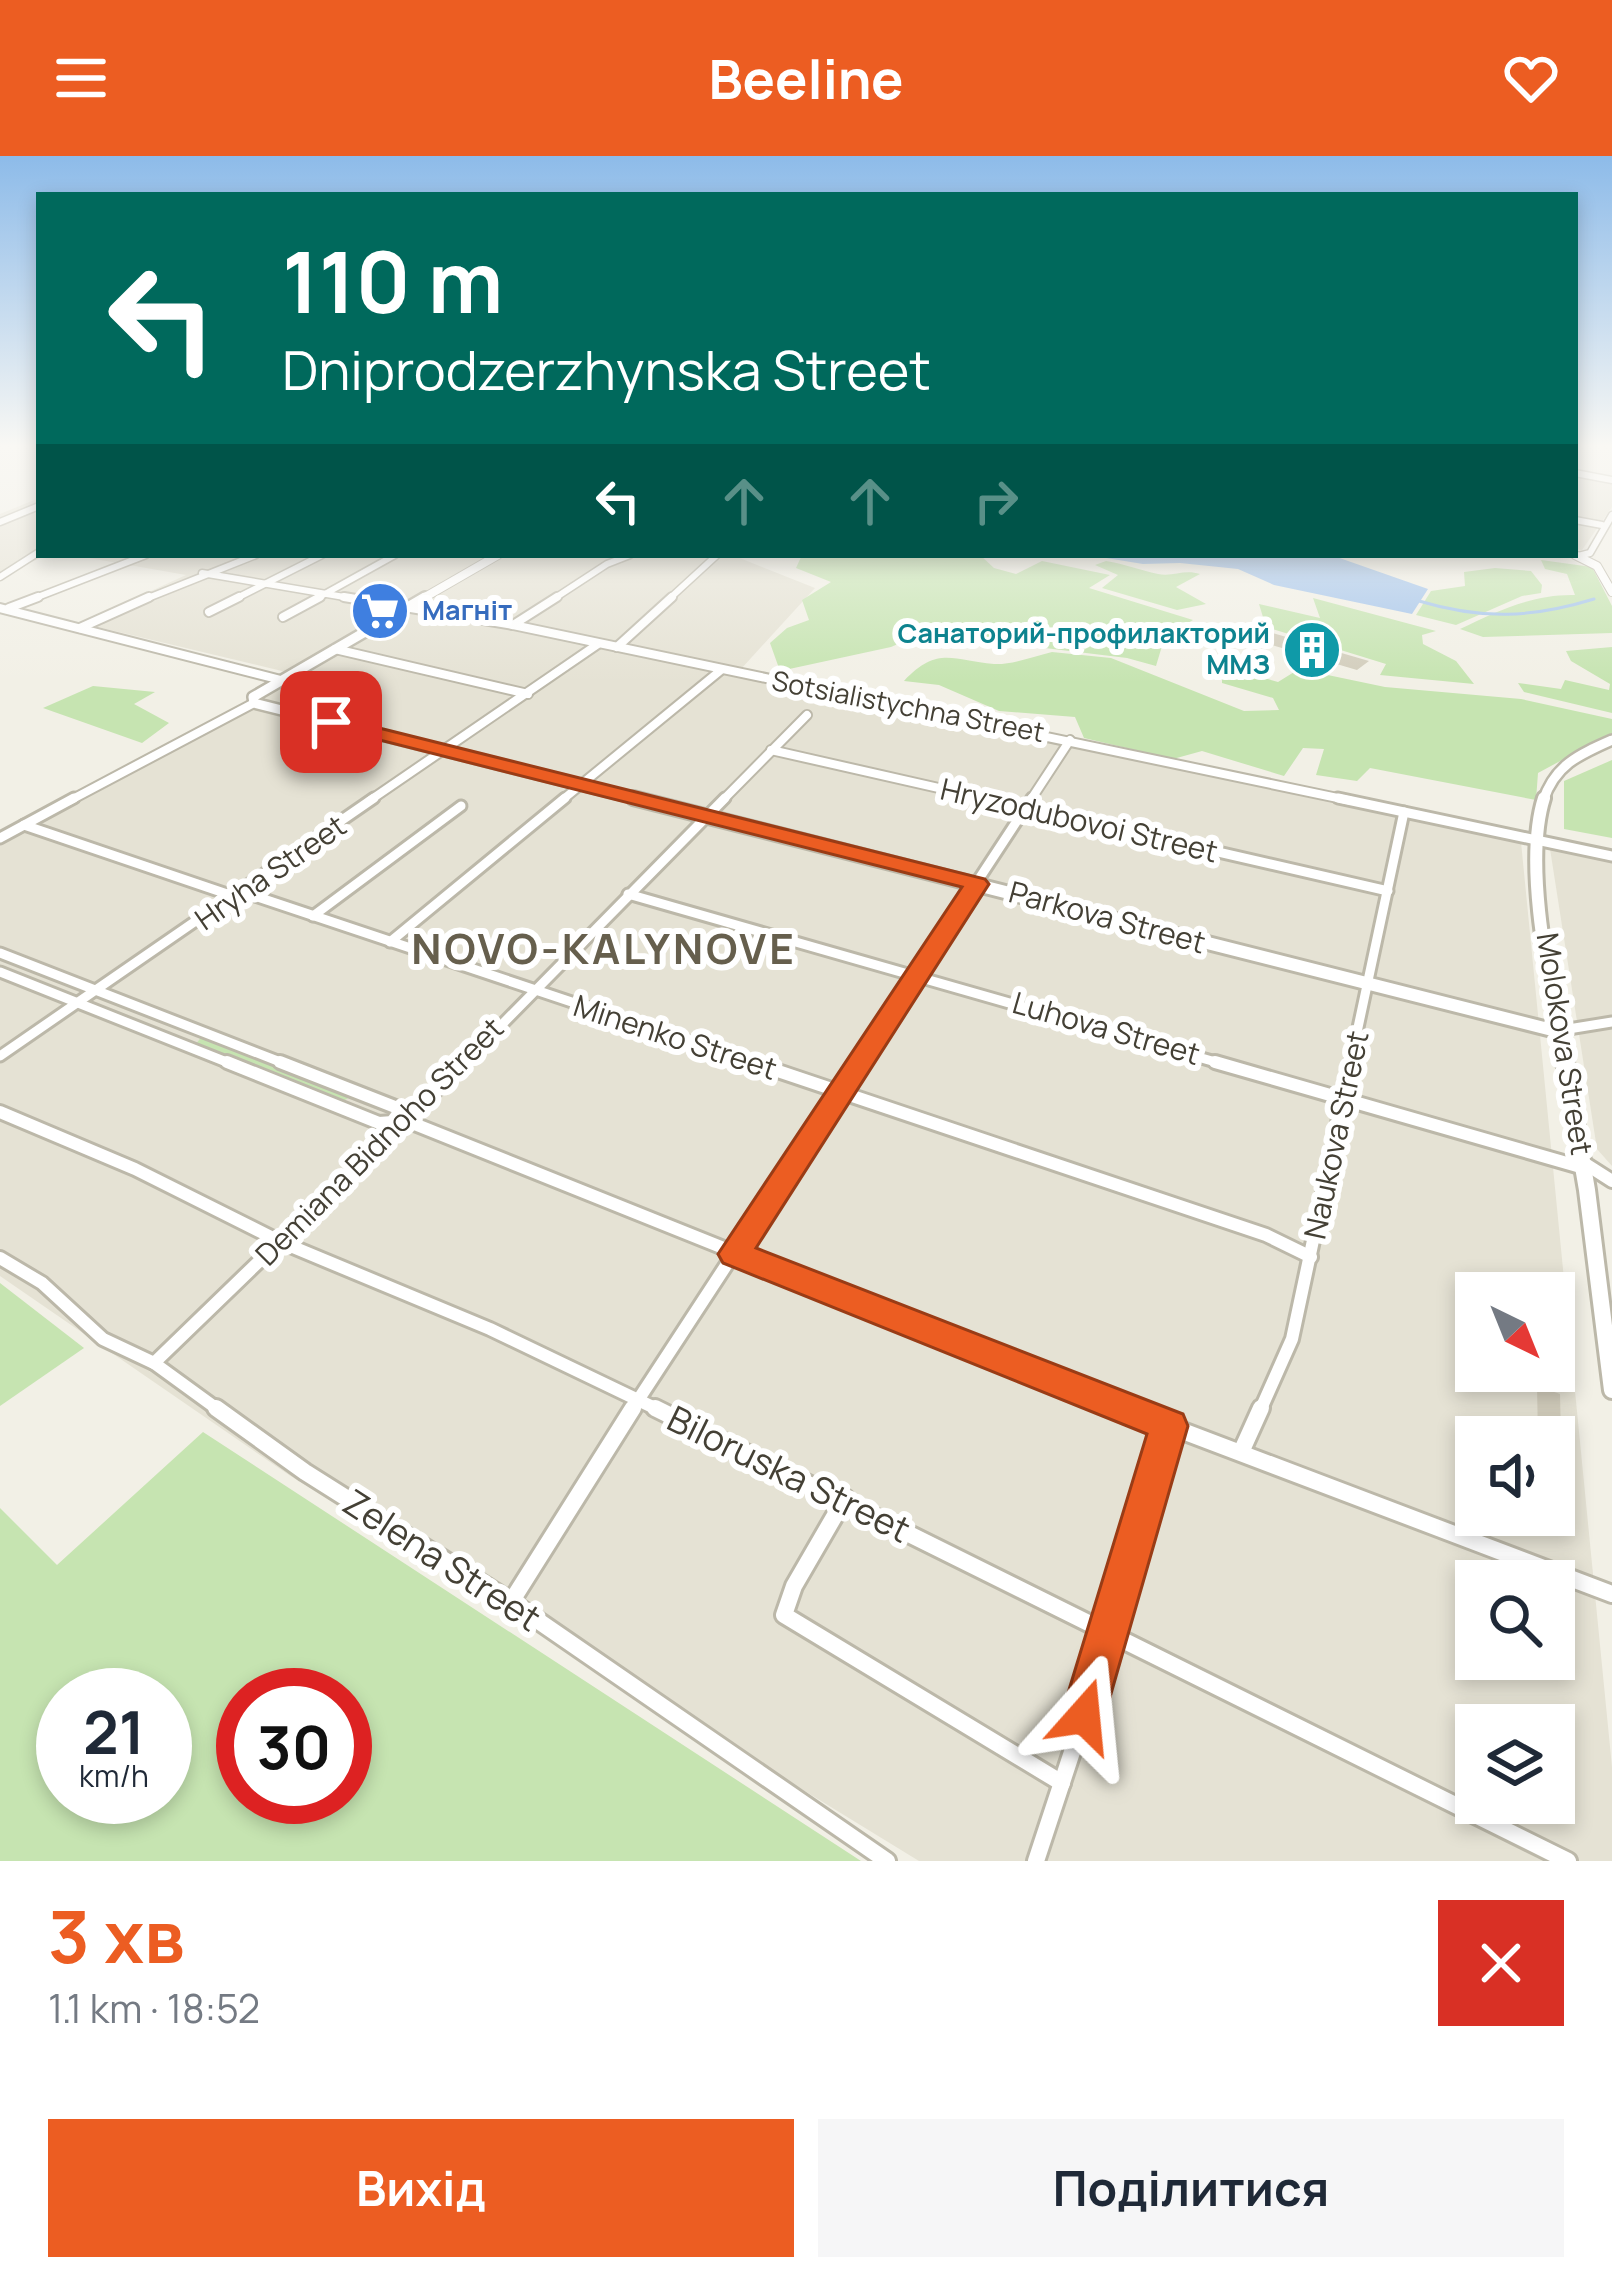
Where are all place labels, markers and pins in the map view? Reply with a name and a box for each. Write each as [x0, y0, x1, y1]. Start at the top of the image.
supermarket icon: Магніт [349, 580, 411, 642]
place label: Магніт [422, 591, 512, 628]
place label: Санаторий-профилакторий ММЗ [897, 614, 1270, 682]
building icon: Санаторий-профилакторий ММЗ [1281, 619, 1343, 681]
pin [280, 671, 382, 773]

